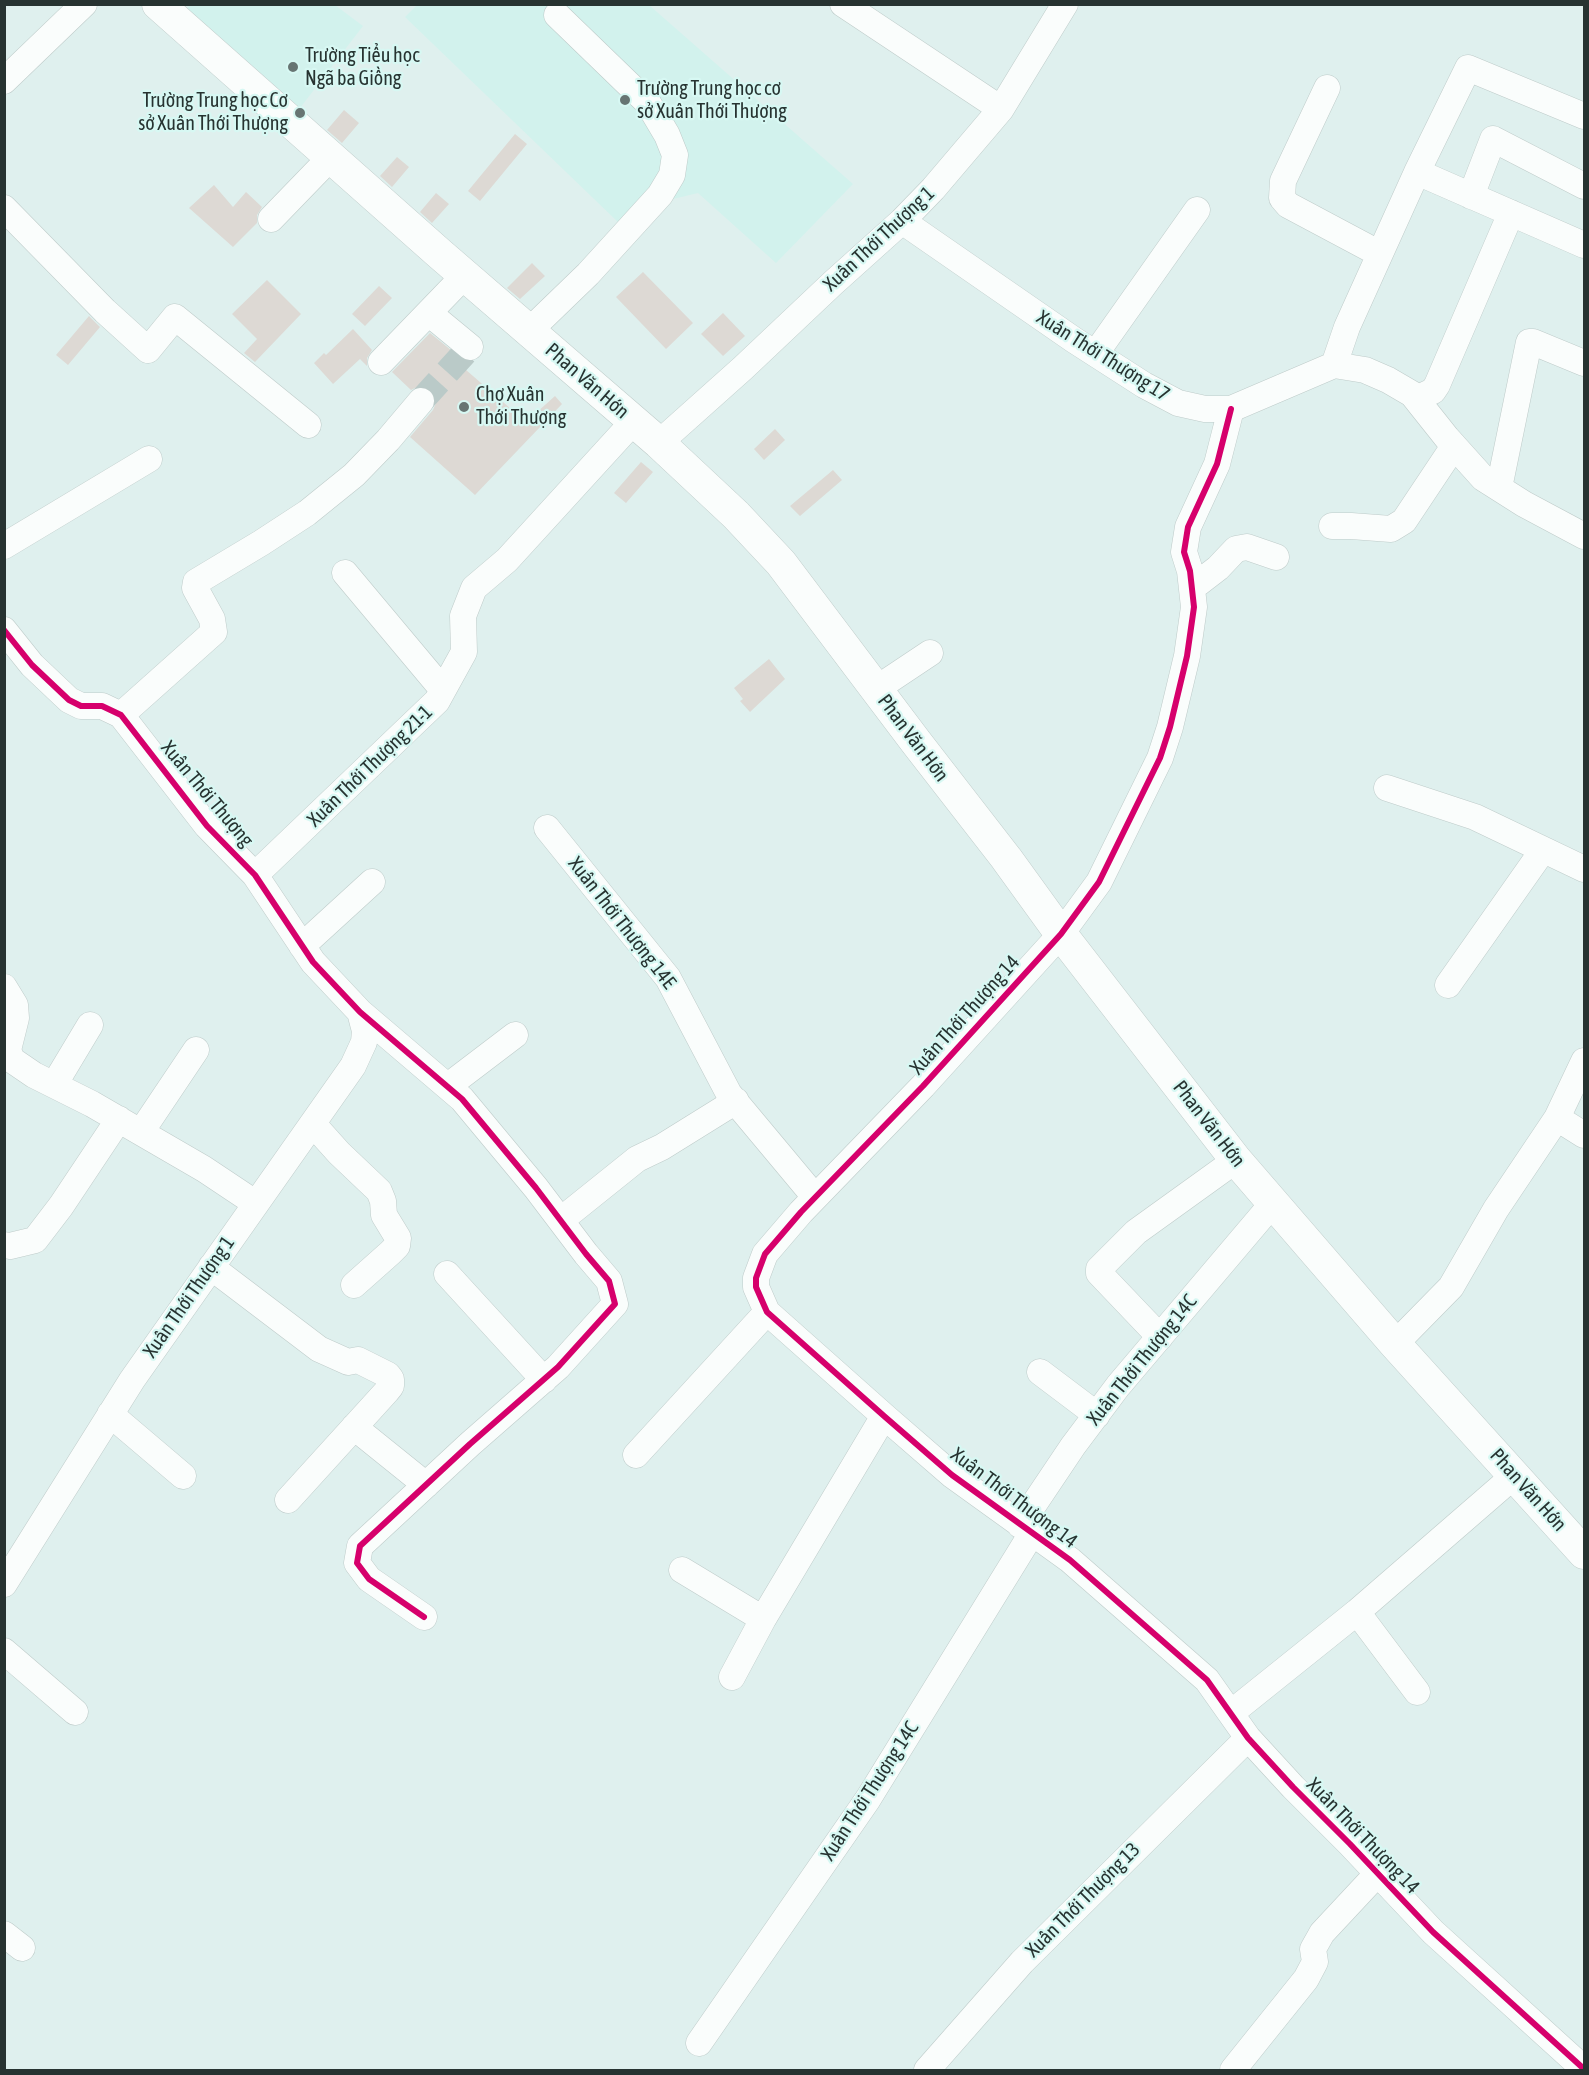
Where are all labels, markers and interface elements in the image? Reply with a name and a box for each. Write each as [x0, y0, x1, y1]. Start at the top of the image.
place label: Trường Tiểu học Ngã ba Giồng [305, 44, 420, 91]
marker: Trường Tiểu học Ngã ba Giồng [286, 60, 300, 74]
place label: Trường Trung học cơ sở Xuân Thới Thượng [637, 77, 787, 124]
place label: Trường Trung học Cơ sở Xuân Thới Thượng [138, 89, 288, 136]
marker: Trường Trung học cơ sở Xuân Thới Thượng [618, 93, 632, 107]
marker: Trường Trung học Cơ sở Xuân Thới Thượng [293, 106, 307, 120]
street label: Xuân Thới Thượng 1 [819, 182, 939, 296]
street label: Xuân Thới Thượng 17 [1032, 305, 1174, 407]
street label: Phan Văn Hớn [540, 338, 634, 424]
place label: Chợ Xuân Thới Thượng [476, 383, 566, 430]
marker: Chợ Xuân Thới Thượng [457, 400, 471, 414]
street label: Phan Văn Hớn [872, 690, 954, 786]
street label: Xuân Thới Thượng 21-1 [302, 700, 438, 832]
street label: Xuân Thới Thượng [156, 736, 258, 852]
street label: Xuân Thới Thượng 14E [563, 852, 681, 994]
street label: Xuân Thới Thượng 14 [905, 950, 1025, 1080]
street label: Phan Văn Hớn [1168, 1076, 1250, 1172]
street label: Xuân Thới Thượng 1 [138, 1232, 240, 1362]
street label: Xuân Thới Thượng 14C [1082, 1290, 1202, 1430]
street label: Xuân Thới Thượng 14 [946, 1443, 1082, 1553]
street label: Phan Văn Hớn [1485, 1444, 1571, 1536]
street label: Xuân Thới Thượng 14C [816, 1717, 924, 1865]
street label: Xuân Thới Thượng 14 [1302, 1773, 1424, 1899]
street label: Xuân Thới Thượng 13 [1021, 1838, 1145, 1962]

